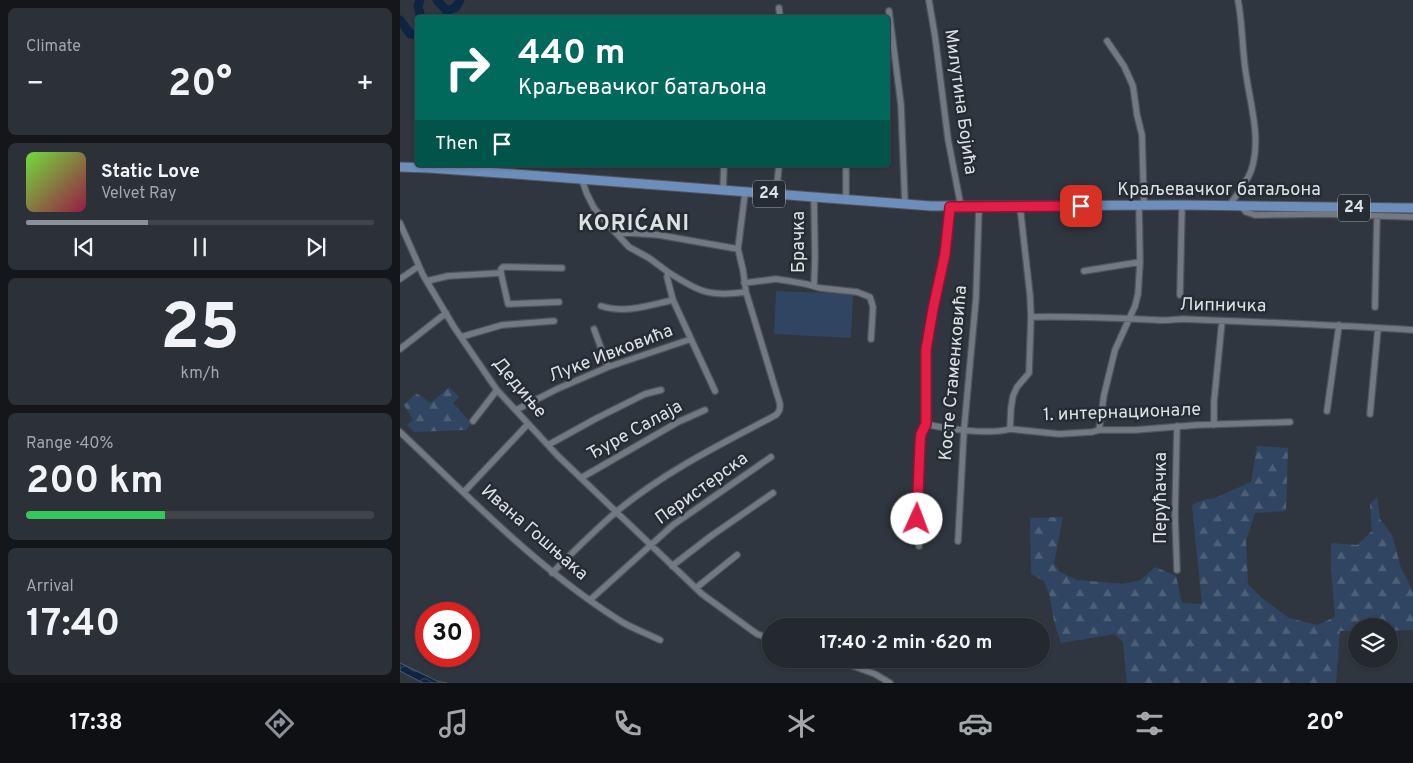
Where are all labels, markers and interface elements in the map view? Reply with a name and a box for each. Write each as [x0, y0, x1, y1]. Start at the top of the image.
street label: Милутина Бојића [938, 28, 982, 176]
text: 440 m [518, 32, 625, 76]
icon: right [435, 35, 500, 100]
text: Climate [26, 37, 81, 57]
text: 20° [168, 61, 232, 110]
text: − [26, 67, 44, 103]
text: + [356, 67, 374, 103]
text: Краљевачког батаљона [518, 75, 767, 102]
icon: arrive [488, 130, 516, 158]
text: Then [435, 132, 478, 156]
text: Static Love [101, 160, 200, 184]
street label: Краљевачког батаљона [1117, 179, 1321, 202]
road number: 24 [753, 180, 785, 208]
text: Velvet Ray [101, 184, 176, 204]
pin [1060, 185, 1102, 227]
icon: arrive [1067, 192, 1095, 220]
road number: 24 [1338, 194, 1370, 222]
district label: KORIĆANI [578, 208, 690, 238]
street label: Брачка [788, 211, 811, 273]
icon: previous [70, 233, 98, 261]
icon: pause [186, 233, 214, 261]
icon: next [302, 233, 330, 261]
street label: Косте Стаменковића [935, 284, 973, 462]
text: 25 [160, 290, 240, 372]
street label: Липничка [1179, 294, 1267, 318]
street label: Луке Ивковића [546, 320, 676, 388]
street label: Дедиње [487, 353, 551, 423]
text: km/h [181, 364, 219, 384]
street label: Ђуре Салаја [583, 395, 687, 467]
street label: 1. интернационале [1043, 399, 1201, 427]
text: Range · 40% [26, 434, 114, 454]
street label: Перистерска [651, 448, 753, 530]
street label: Перућачка [1150, 452, 1173, 544]
text: 200 km [26, 458, 163, 507]
street label: Ивана Гошњака [476, 480, 592, 586]
position arrow [890, 492, 942, 544]
text: Arrival [26, 577, 74, 597]
text: 17:40 [26, 601, 120, 650]
speed limit sign: 30 [415, 602, 480, 667]
map controls [1348, 618, 1398, 668]
button: layers [1348, 618, 1398, 668]
text: 17:40 · 2 min · 620 m [820, 631, 992, 655]
icon: directions [262, 706, 297, 741]
icon: music [436, 706, 471, 741]
icon: phone [610, 706, 645, 741]
icon: climate [784, 706, 819, 741]
icon: car [958, 706, 993, 741]
icon: filters [1132, 706, 1167, 741]
text: 17:38 [70, 710, 123, 737]
text: 20° [1306, 710, 1343, 737]

